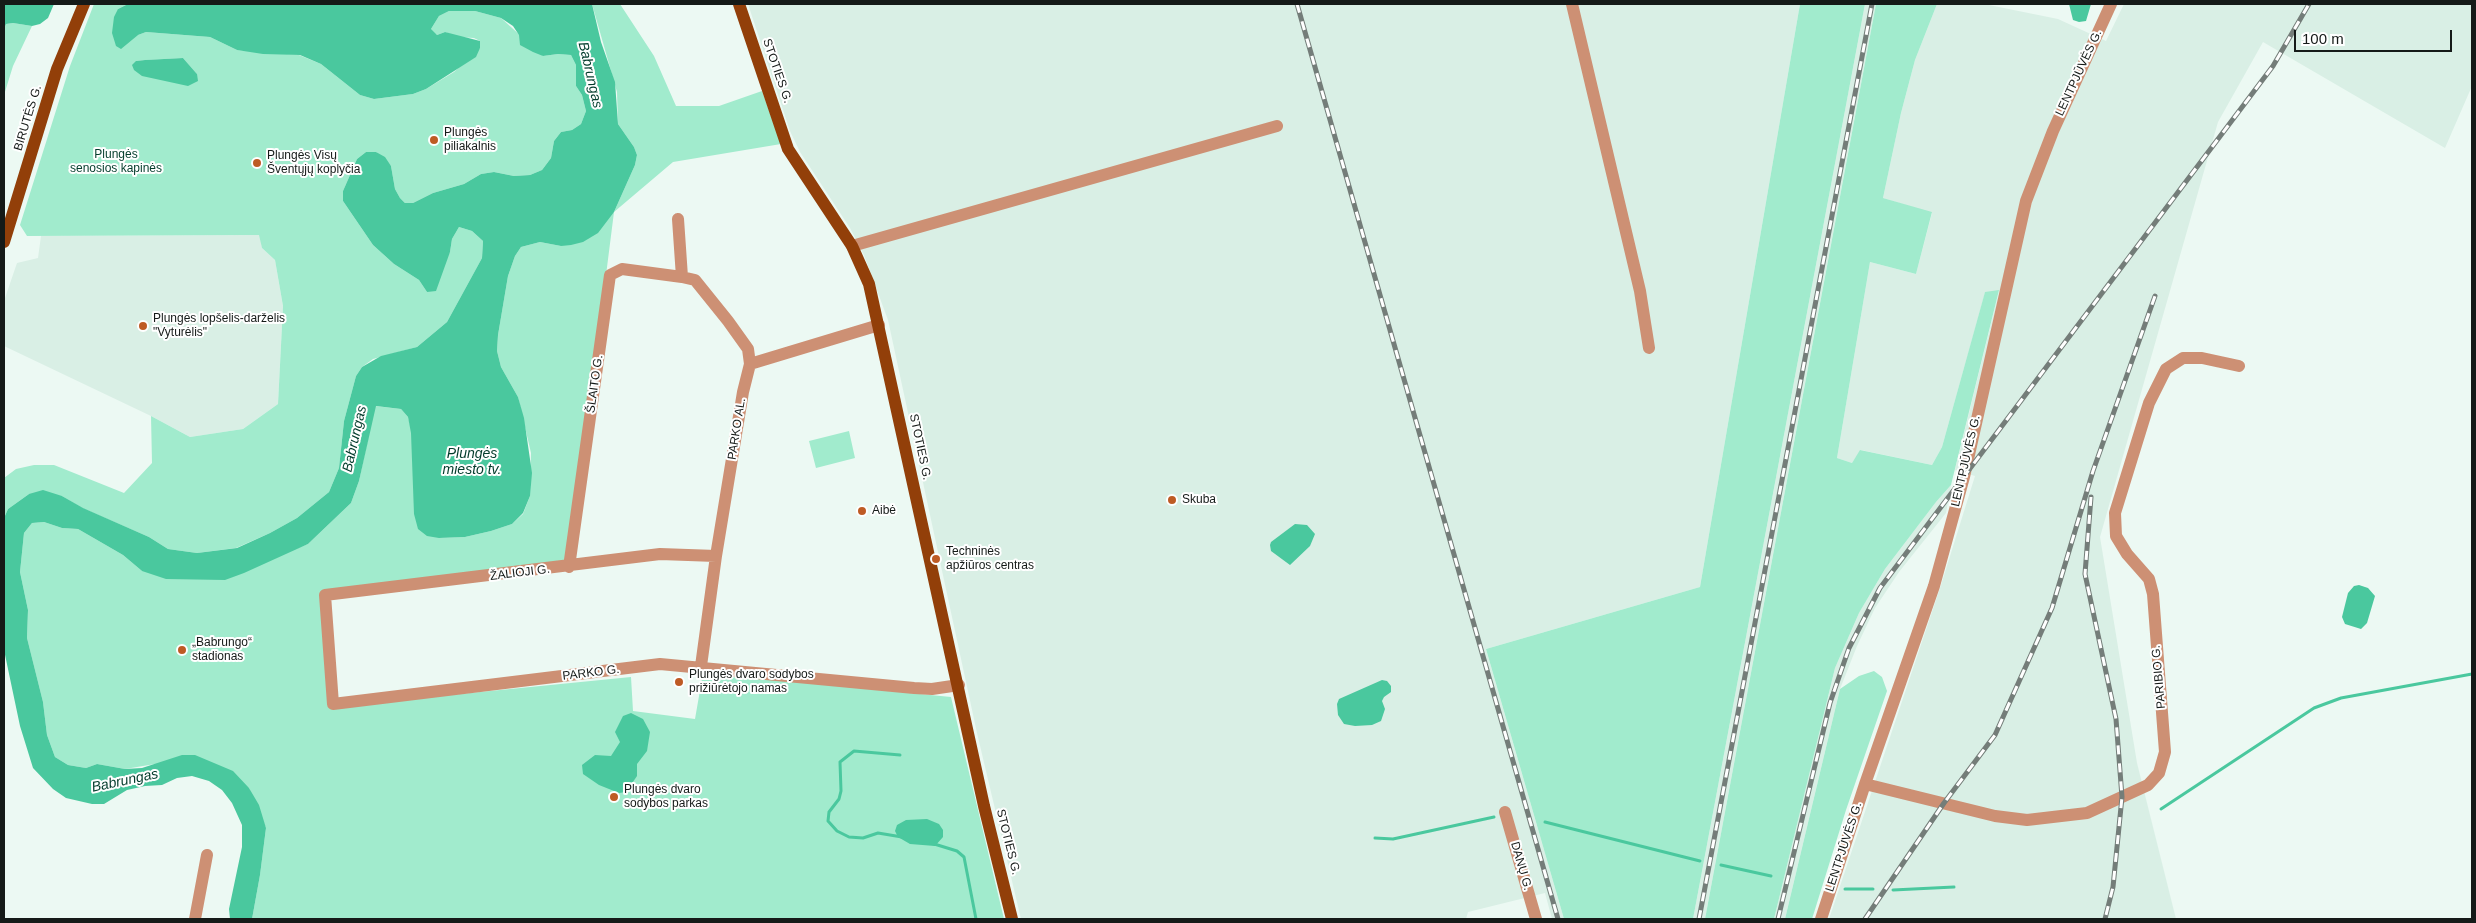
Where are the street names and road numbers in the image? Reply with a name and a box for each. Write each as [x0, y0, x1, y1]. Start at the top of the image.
street label: LENTPJŪVĖS G. [2053, 28, 2105, 118]
street label: STOTIES G. [759, 37, 795, 105]
street label: BIRUTĖS G. [11, 83, 45, 153]
street label: ŠLAITO G. [584, 354, 606, 414]
street label: PARKO AL. [725, 397, 749, 461]
street label: STOTIES G. [906, 413, 934, 481]
street label: LENTPJŪVĖS G. [1948, 414, 1984, 508]
street label: ŽALIOJI G. [489, 562, 551, 584]
street label: PARIBIO G. [2149, 645, 2169, 709]
street label: PARKO G. [562, 662, 620, 684]
street label: LENTPJŪVĖS G. [1823, 800, 1865, 894]
street label: STOTIES G. [993, 808, 1023, 876]
street label: DANŲ G. [1507, 840, 1535, 892]

